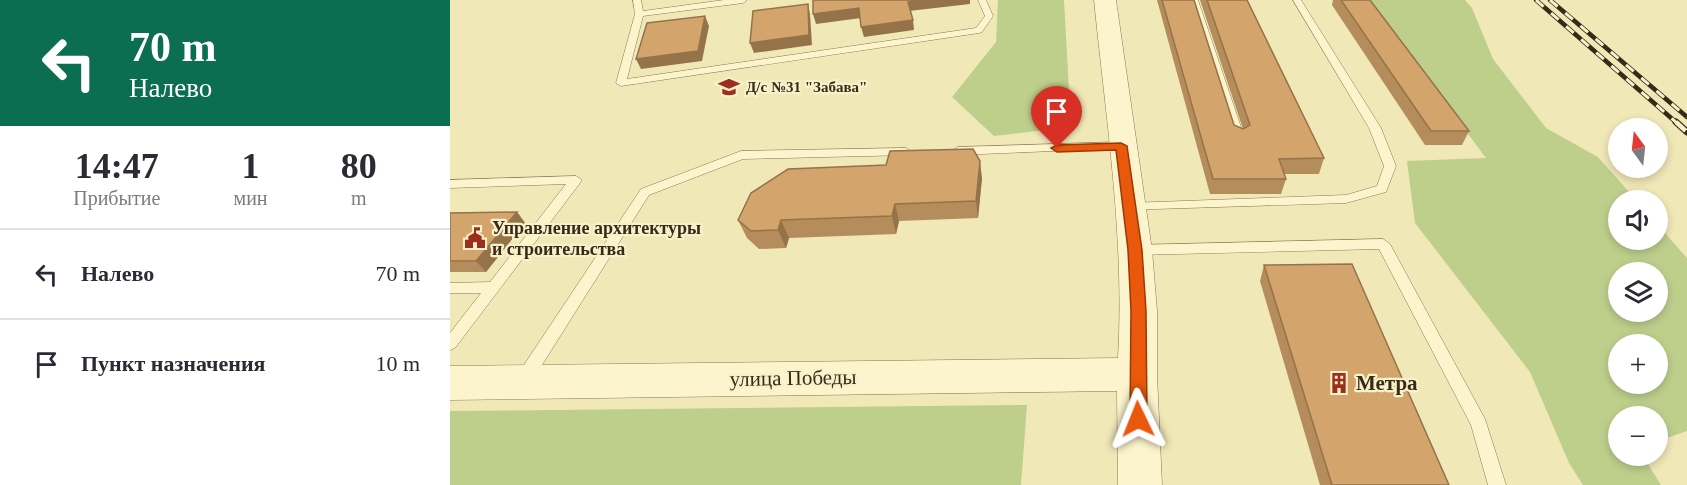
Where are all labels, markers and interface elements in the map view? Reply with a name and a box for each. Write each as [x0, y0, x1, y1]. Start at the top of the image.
icon: left [30, 24, 108, 102]
text: 70 m [129, 24, 217, 70]
text: Налево [129, 73, 212, 103]
school or university icon: Д/с №31 "Забава" [717, 75, 741, 99]
place label: Д/с №31 "Забава" [746, 79, 867, 95]
pin [1031, 86, 1082, 148]
icon: arrive [1040, 95, 1073, 128]
north arrow [1608, 118, 1668, 178]
map controls [1608, 118, 1668, 466]
text: 14:47 [75, 146, 159, 186]
text: 1 [242, 146, 260, 186]
text: 80 [341, 146, 377, 186]
text: Прибытие [73, 187, 160, 209]
text: мин [234, 187, 268, 209]
text: m [351, 187, 367, 209]
button: sound [1608, 190, 1668, 250]
place label: Управление архитектуры и строительства [492, 218, 701, 259]
public building icon: Управление архитектуры и строительства [463, 226, 487, 250]
icon: left [30, 258, 63, 291]
text: Налево [81, 261, 154, 286]
text: 70 m [375, 261, 420, 286]
button: layers [1608, 262, 1668, 322]
button: + [1608, 334, 1668, 394]
icon: arrive [30, 348, 63, 381]
text: Пункт назначения [81, 351, 266, 376]
text: 10 m [375, 351, 420, 376]
street label: улица Победы [729, 365, 857, 391]
building icon: Метра [1327, 371, 1351, 395]
place label: Метра [1356, 371, 1418, 395]
position arrow [1106, 387, 1170, 451]
button: − [1608, 406, 1668, 466]

